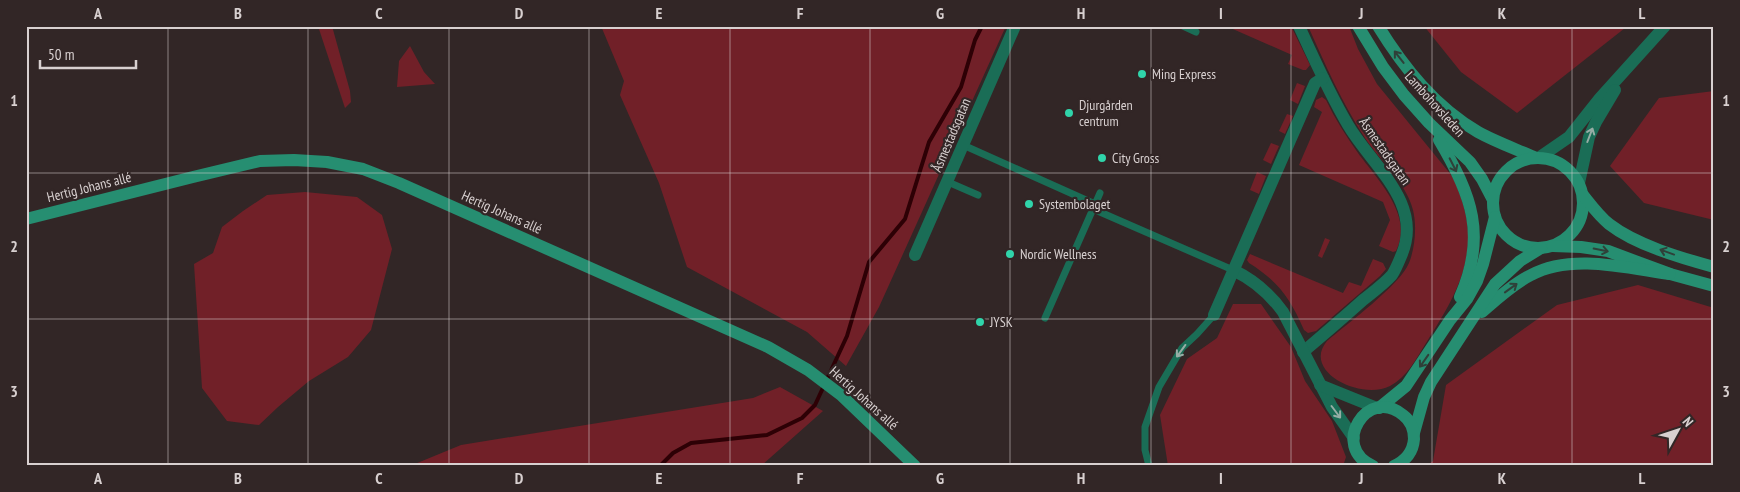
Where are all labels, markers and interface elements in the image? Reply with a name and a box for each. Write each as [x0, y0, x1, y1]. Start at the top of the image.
text: A [93, 3, 103, 23]
text: B [234, 3, 242, 23]
text: C [375, 3, 383, 23]
text: D [515, 3, 524, 23]
text: E [656, 3, 663, 23]
text: F [797, 3, 804, 23]
text: G [936, 3, 944, 23]
text: H [1077, 3, 1085, 23]
text: I [1219, 3, 1223, 23]
text: J [1358, 3, 1363, 23]
text: K [1498, 3, 1507, 23]
text: L [1639, 3, 1646, 23]
scale bar [40, 38, 136, 70]
text: 50 m [48, 45, 74, 64]
one-way arrow [1394, 50, 1404, 64]
place label: Ming Express [1152, 65, 1216, 83]
marker: Ming Express [1136, 68, 1148, 80]
street label: Lambohovsleden [1401, 68, 1469, 140]
text: 1 [10, 90, 18, 110]
text: 1 [1722, 90, 1730, 110]
street label: Åsmestadsgatan [927, 95, 975, 175]
place label: Djurgården centrum [1079, 96, 1133, 130]
marker: Djurgården centrum [1063, 107, 1075, 119]
street label: Åsmestadsgatan [1355, 114, 1415, 188]
one-way arrow [1586, 128, 1596, 143]
place label: City Gross [1112, 149, 1160, 167]
marker: City Gross [1096, 152, 1108, 164]
one-way arrow [1449, 157, 1458, 172]
street label: Hertig Johans allé [45, 168, 133, 206]
street label: Hertig Johans allé [459, 186, 545, 238]
place label: Systembolaget [1039, 195, 1110, 213]
marker: Systembolaget [1023, 198, 1035, 210]
text: 2 [10, 236, 18, 256]
text: 2 [1722, 236, 1730, 256]
place label: Nordic Wellness [1020, 245, 1097, 263]
one-way arrow [1593, 246, 1609, 256]
one-way arrow [1660, 247, 1676, 256]
marker: Nordic Wellness [1004, 248, 1016, 260]
one-way arrow [1504, 283, 1518, 293]
place label: JYSK [989, 313, 1013, 331]
marker: JYSK [974, 316, 986, 328]
one-way arrow [1176, 344, 1186, 358]
one-way arrow [1419, 354, 1429, 368]
street label: Hertig Johans allé [826, 362, 902, 434]
text: 3 [10, 381, 18, 401]
text: 3 [1722, 381, 1730, 401]
north arrow [1652, 404, 1702, 454]
one-way arrow [1331, 405, 1341, 419]
text: N [1679, 413, 1697, 430]
text: A [93, 468, 103, 488]
text: B [234, 468, 242, 488]
text: C [375, 468, 383, 488]
text: D [515, 468, 524, 488]
text: E [656, 468, 663, 488]
text: F [797, 468, 804, 488]
text: G [936, 468, 944, 488]
text: H [1077, 468, 1085, 488]
text: I [1219, 468, 1223, 488]
text: J [1358, 468, 1363, 488]
text: K [1498, 468, 1507, 488]
text: L [1639, 468, 1646, 488]

